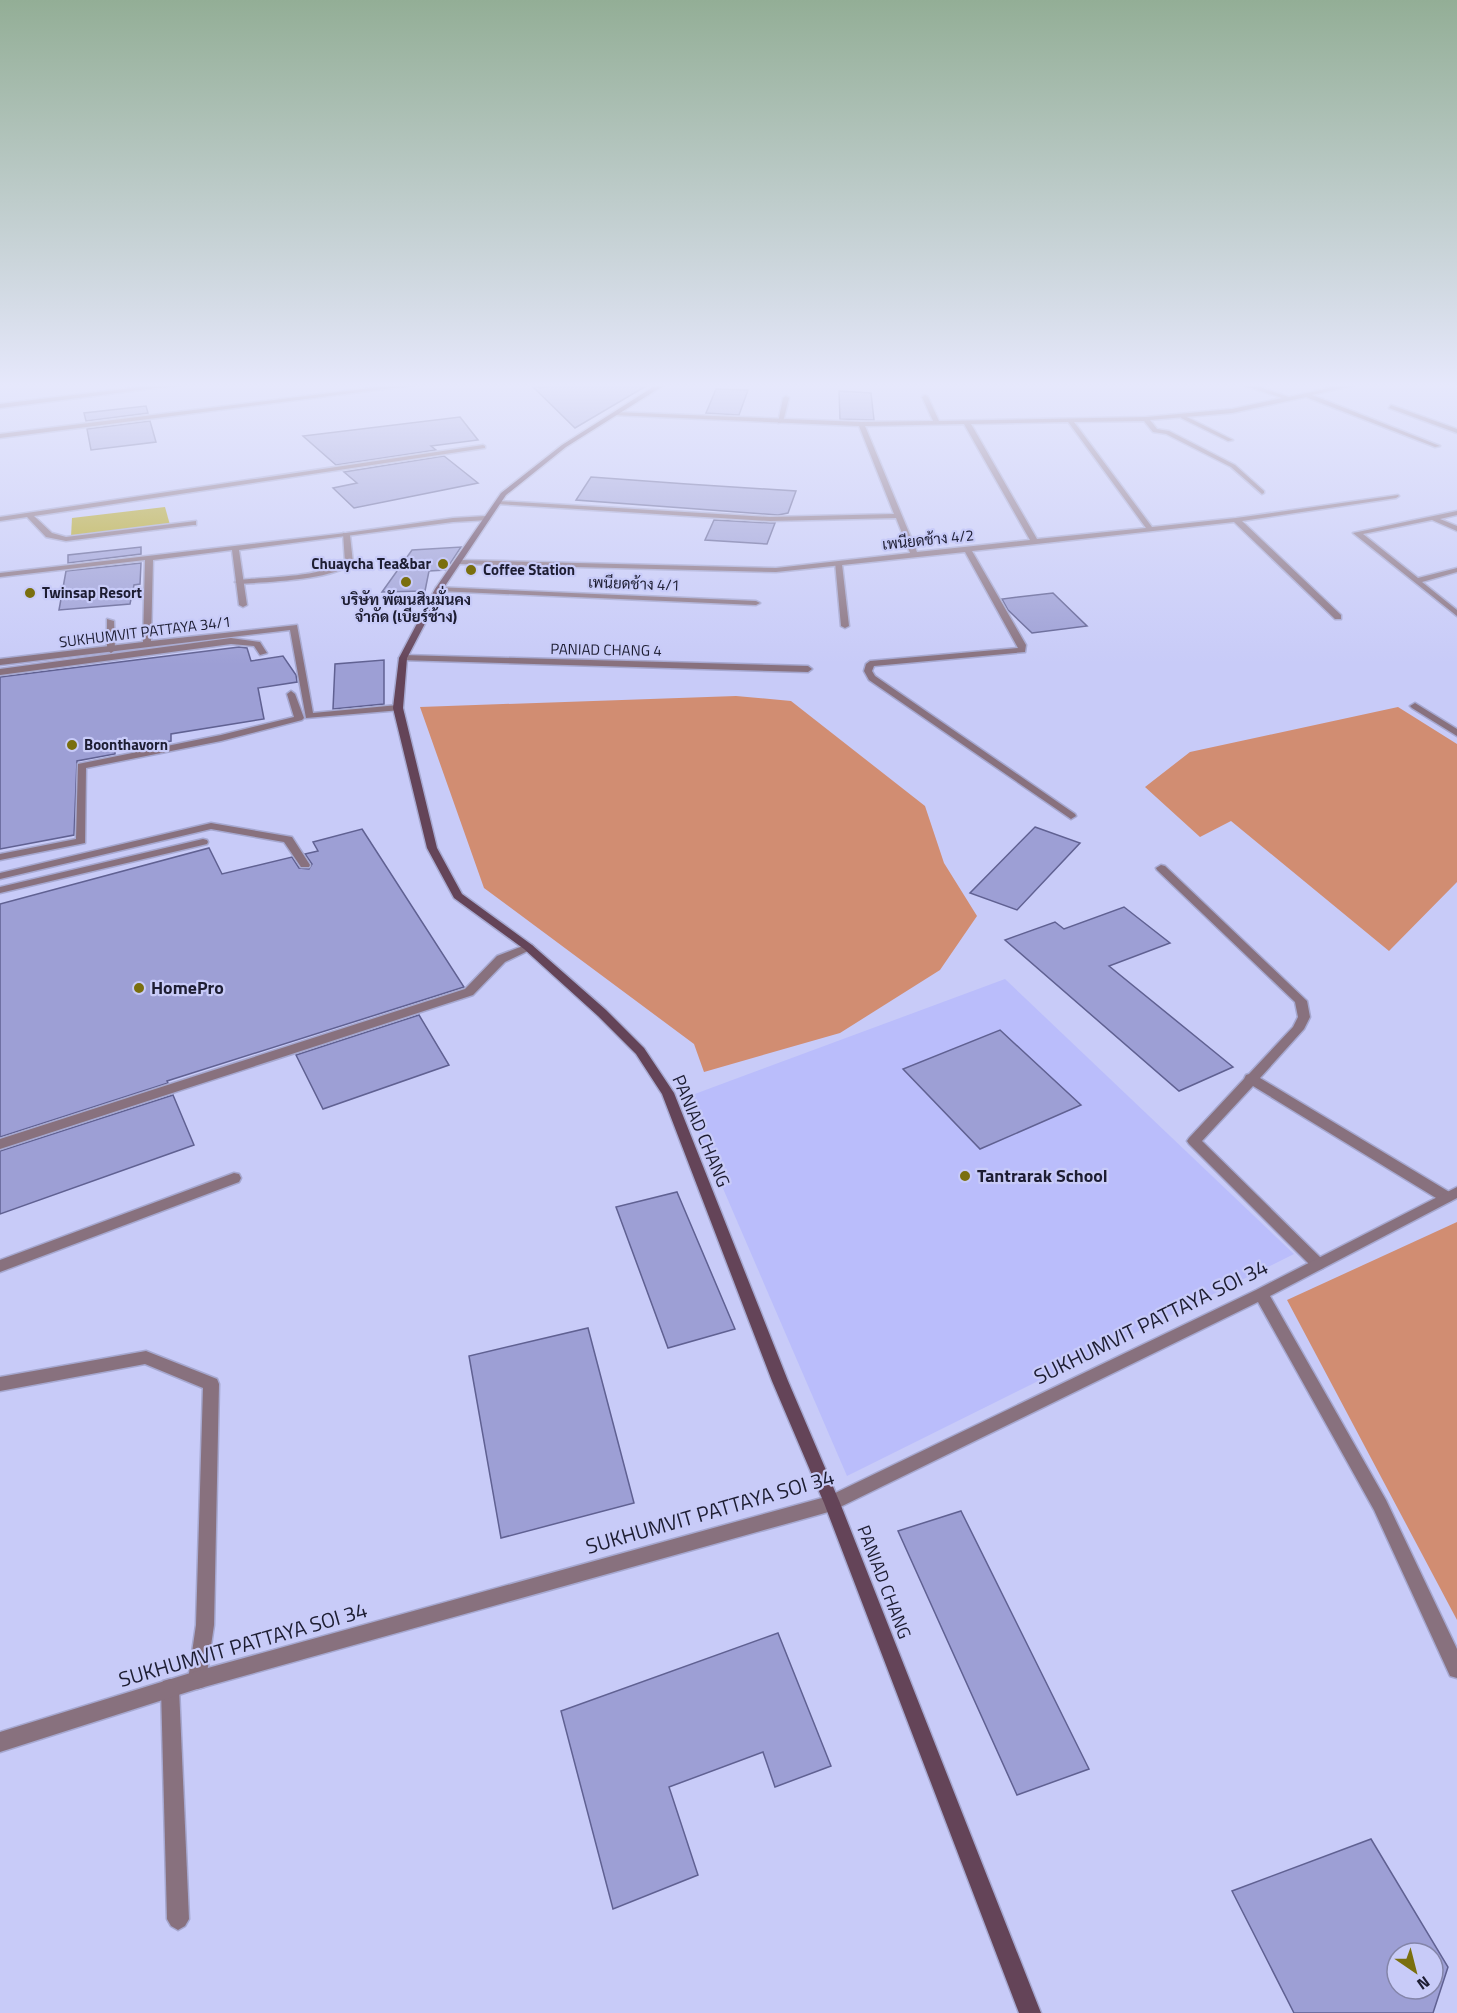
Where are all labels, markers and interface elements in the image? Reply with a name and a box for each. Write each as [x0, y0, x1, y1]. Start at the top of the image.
street label: เพนียดช้าง 4/2 [881, 523, 975, 556]
place label: Chuaycha Tea&bar [311, 552, 431, 575]
marker: Chuaycha Tea&bar [436, 557, 450, 571]
place label: Coffee Station [483, 558, 575, 581]
marker: Coffee Station [464, 563, 478, 577]
street label: เพนียดช้าง 4/1 [588, 570, 680, 597]
marker: บริษัท พัฒนสินมั่นคง จำกัด (เบียร์ช้าง) [399, 575, 413, 589]
place label: Twinsap Resort [42, 581, 143, 604]
place label: บริษัท พัฒนสินมั่นคง จำกัด (เบียร์ช้าง) [341, 585, 471, 628]
marker: Twinsap Resort [23, 586, 37, 600]
street label: SUKHUMVIT PATTAYA 34/1 [58, 610, 232, 653]
street label: PANIAD CHANG 4 [550, 637, 662, 662]
place label: Boonthavorn [84, 733, 168, 756]
marker: Boonthavorn [65, 738, 79, 752]
place label: HomePro [151, 974, 224, 1001]
marker: HomePro [132, 981, 146, 995]
street label: PANIAD CHANG [666, 1070, 737, 1191]
place label: Tantrarak School [977, 1162, 1108, 1189]
marker: Tantrarak School [958, 1169, 972, 1183]
street label: SUKHUMVIT PATTAYA SOI 34 [1028, 1250, 1273, 1392]
street label: SUKHUMVIT PATTAYA SOI 34 [582, 1460, 838, 1562]
street label: PANIAD CHANG [850, 1521, 919, 1643]
street label: SUKHUMVIT PATTAYA SOI 34 [115, 1593, 371, 1695]
north arrow [1385, 1941, 1445, 2001]
text: N [1412, 1970, 1435, 1996]

